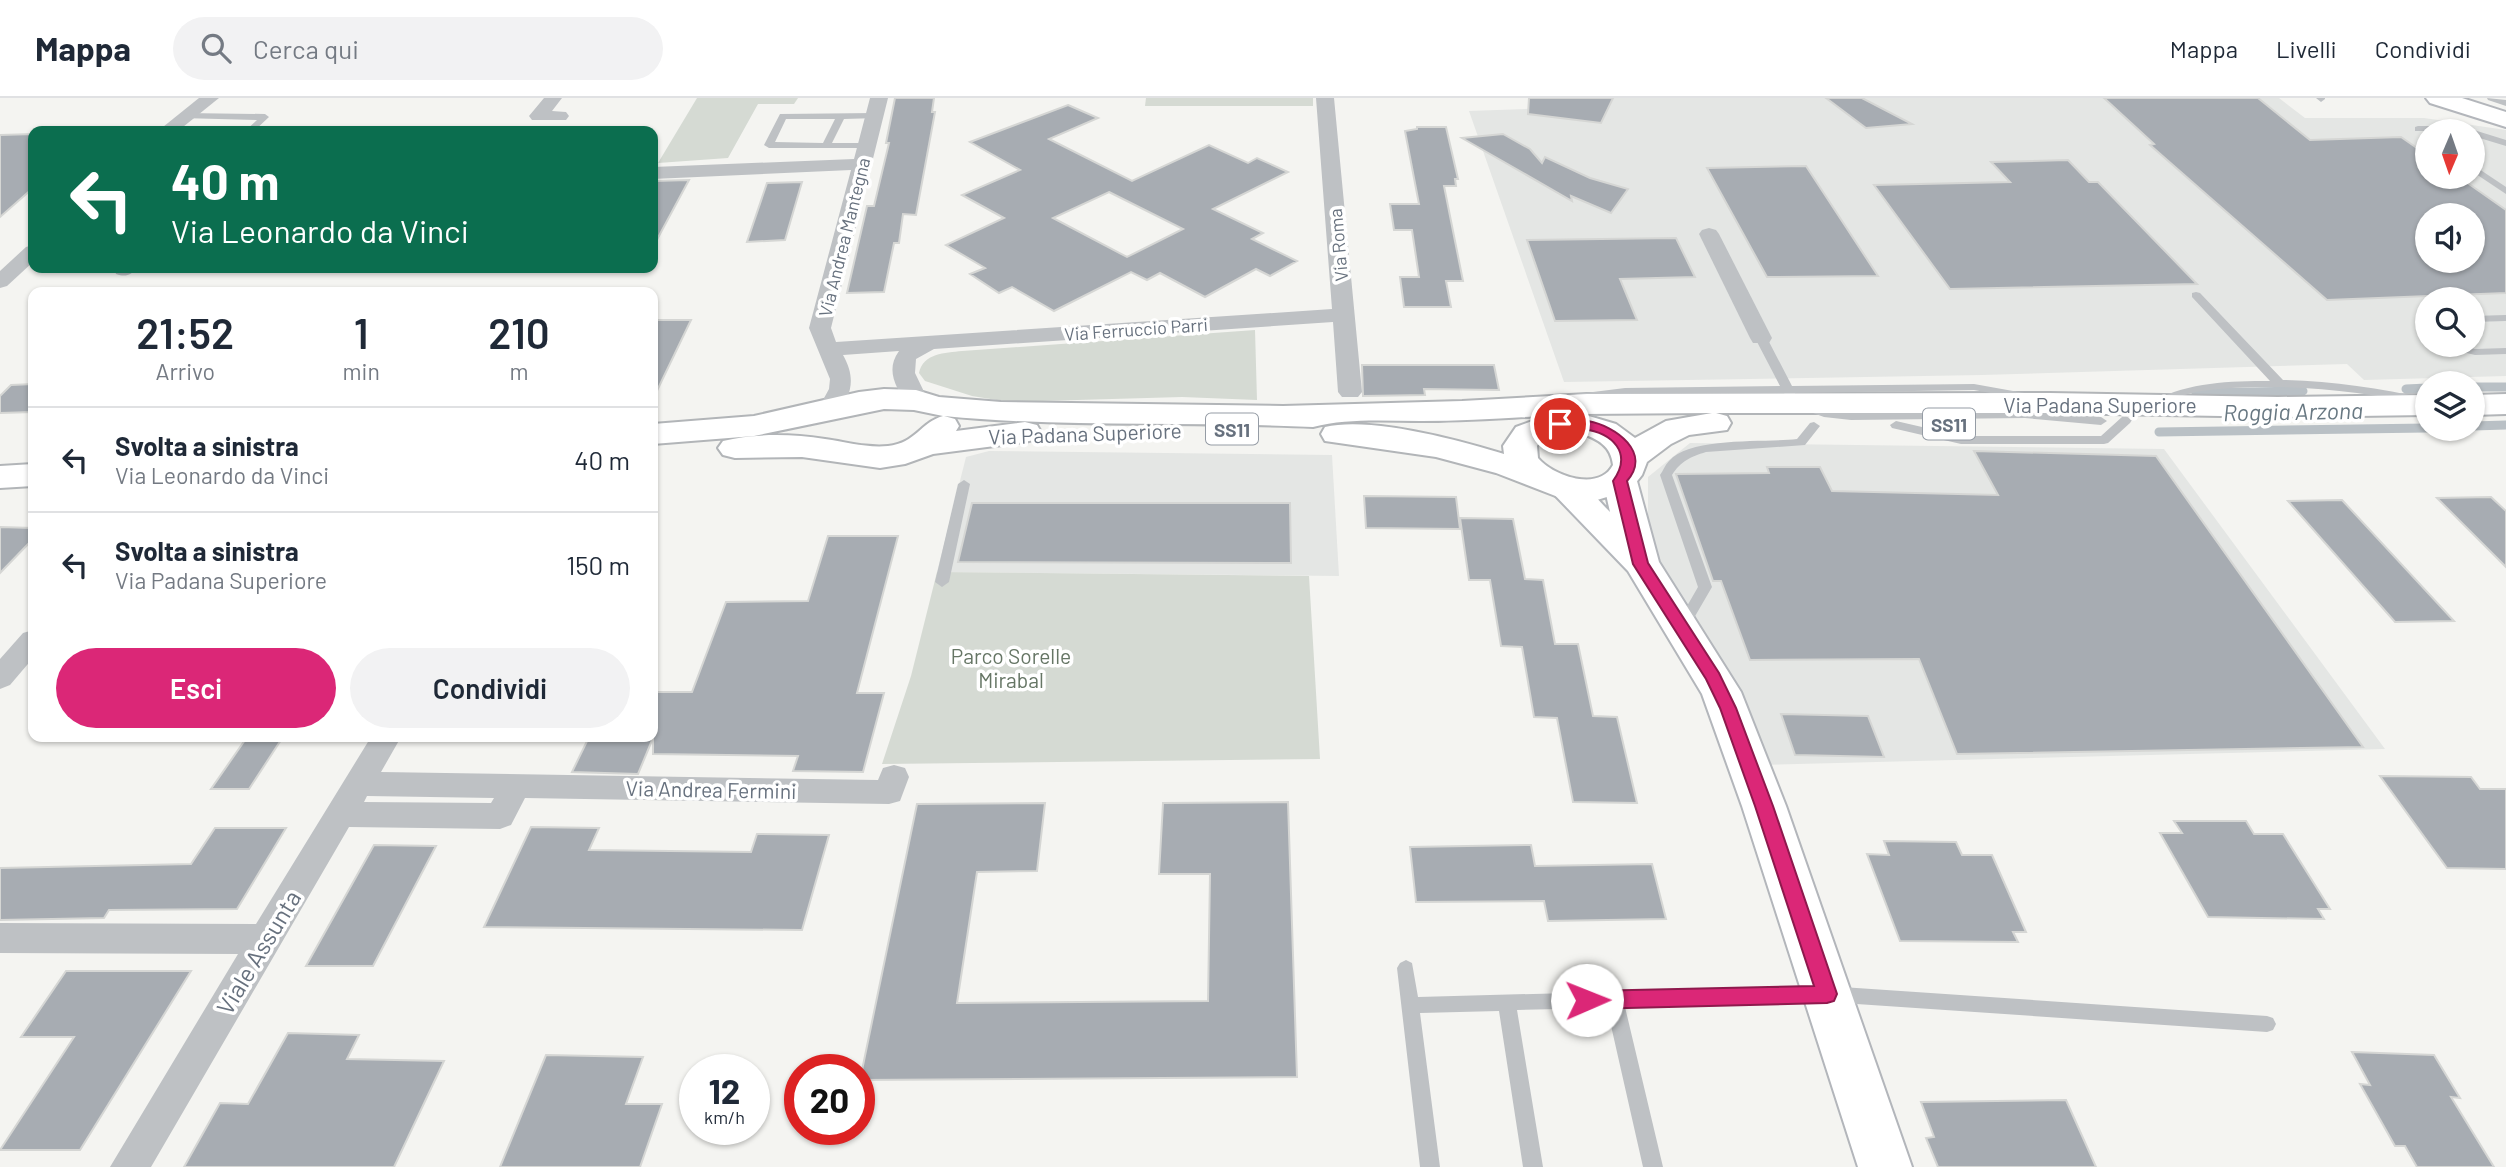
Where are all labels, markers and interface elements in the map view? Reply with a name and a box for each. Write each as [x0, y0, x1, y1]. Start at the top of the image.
search box [173, 17, 663, 80]
text: Mappa [35, 28, 131, 68]
icon: search [197, 29, 235, 67]
text: Cerca qui [253, 33, 359, 64]
text: Mappa [2170, 34, 2238, 63]
text: Livelli [2276, 34, 2337, 63]
text: Condividi [2375, 34, 2471, 63]
north arrow [2415, 119, 2485, 189]
map controls [2415, 119, 2485, 441]
text: 40 m [171, 151, 279, 210]
icon: left [56, 154, 147, 245]
street label: Via Andrea Mantegna [814, 155, 874, 319]
button: sound [2415, 203, 2485, 273]
street label: Via Roma [1324, 208, 1352, 282]
text: Via Leonardo da Vinci [171, 211, 469, 249]
button: search [2415, 287, 2485, 357]
text: 21:52 [136, 307, 234, 357]
text: 1 [354, 307, 369, 357]
text: 210 [488, 307, 550, 357]
street label: Via Ferruccio Parri [1063, 313, 1209, 345]
text: Arrivo [155, 357, 215, 385]
text: min [343, 357, 380, 385]
text: m [509, 357, 528, 385]
button: layers [2415, 371, 2485, 441]
street label: Via Padana Superiore [2003, 392, 2197, 417]
pin [1530, 394, 1590, 454]
water label: Roggia Arzona [2223, 396, 2363, 426]
icon: arrive [1541, 405, 1579, 443]
road number: SS11 [1923, 408, 1975, 440]
road number: SS11 [1206, 414, 1258, 444]
street label: Via Padana Superiore [988, 417, 1182, 449]
text: Svolta a sinistra [115, 430, 299, 461]
icon: left [56, 441, 94, 479]
text: 40 m [574, 444, 630, 475]
text: Via Leonardo da Vinci [115, 461, 329, 489]
text: Svolta a sinistra [115, 535, 299, 566]
icon: left [56, 546, 94, 584]
text: 150 m [566, 549, 630, 580]
text: Via Padana Superiore [115, 566, 327, 594]
park label: Parco Sorelle Mirabal [951, 643, 1071, 692]
button: Esci [56, 648, 336, 728]
button: Condividi [350, 648, 630, 728]
street label: Via Andrea Fermini [625, 775, 797, 803]
street label: Viale Assunta [210, 885, 306, 1019]
position arrow [1550, 963, 1624, 1037]
speed limit sign: 20 [784, 1054, 875, 1145]
text: 12 [708, 1069, 740, 1111]
text: km/h [704, 1106, 745, 1128]

